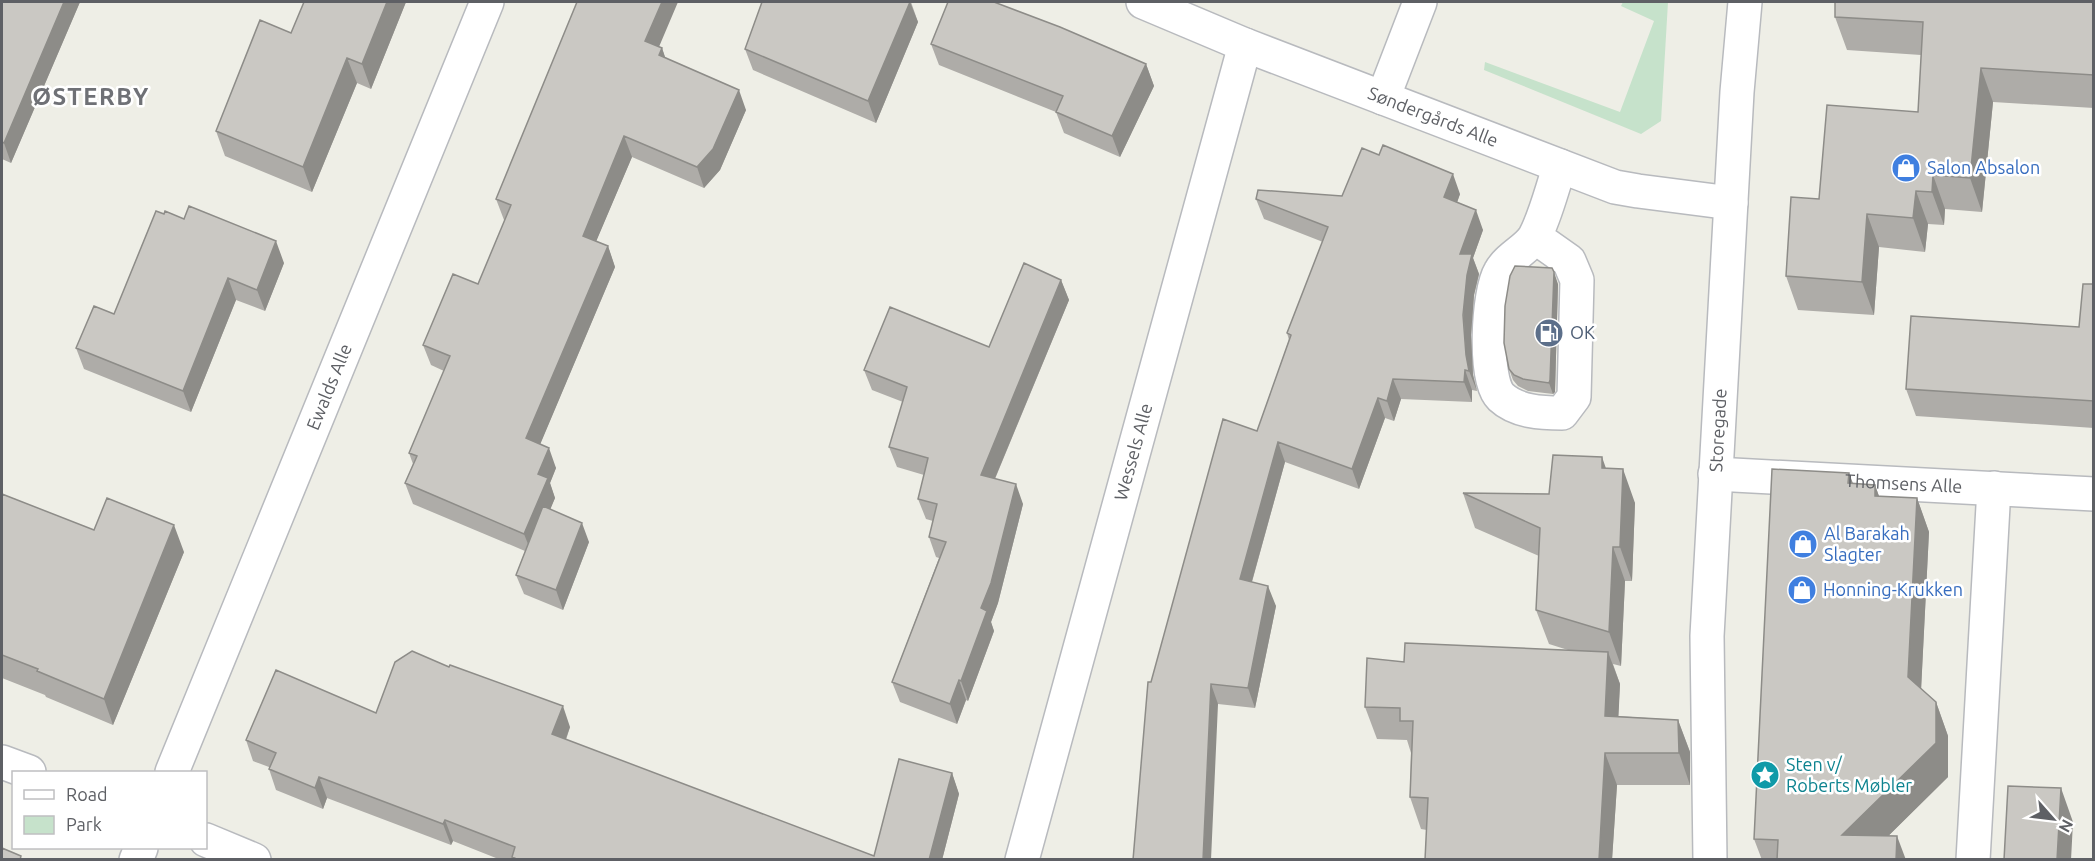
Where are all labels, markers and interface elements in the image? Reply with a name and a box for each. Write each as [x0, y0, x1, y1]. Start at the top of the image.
street label: Søndergårds Alle [1366, 82, 1501, 150]
district label: ØSTERBY [32, 83, 150, 110]
shop icon: Salon Absalon [1890, 152, 1922, 184]
place label: Salon Absalon [1927, 157, 2040, 177]
fuel station icon: OK [1533, 317, 1565, 349]
place label: OK [1570, 322, 1595, 342]
street label: Ewalds Alle [302, 341, 355, 433]
street label: Storegade [1705, 388, 1730, 473]
street label: Wessels Alle [1110, 401, 1155, 502]
street label: Thomsens Alle [1845, 470, 1963, 496]
place label: Al Barakah Slagter [1824, 523, 1910, 564]
shop icon: Al Barakah Slagter [1787, 528, 1819, 560]
shop icon: Honning-Krukken [1786, 574, 1818, 606]
place label: Honning-Krukken [1823, 579, 1963, 599]
place label: Sten v/ Roberts Møbler [1786, 754, 1912, 795]
place icon: Sten v/ Roberts Møbler [1749, 759, 1781, 791]
legend [12, 771, 207, 849]
text: Road [66, 784, 108, 804]
north arrow [2023, 789, 2083, 849]
text: Park [66, 814, 102, 834]
text: N [2055, 817, 2077, 836]

